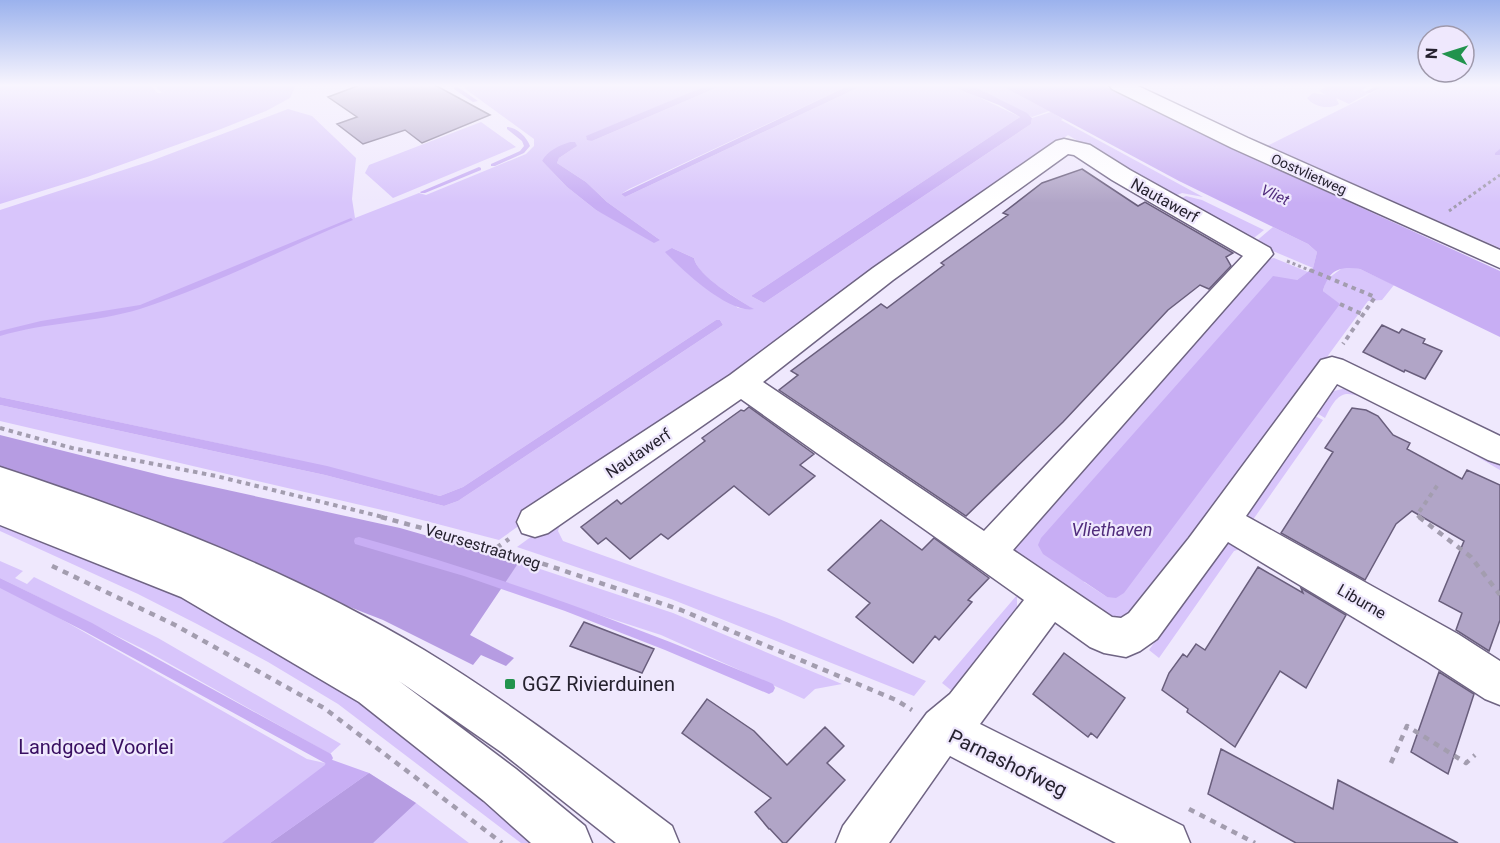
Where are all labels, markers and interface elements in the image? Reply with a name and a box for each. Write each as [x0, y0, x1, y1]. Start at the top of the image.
north arrow [1416, 24, 1476, 84]
text: N [1422, 47, 1441, 59]
street label: Oostvlietweg [1269, 150, 1349, 198]
street label: Nautawerf [1128, 174, 1202, 227]
water label: Vliet [1258, 181, 1292, 209]
street label: Nautawerf [602, 424, 675, 482]
water label: Vliethaven [1072, 519, 1152, 540]
street label: Veursestraatweg [423, 520, 543, 573]
street label: Liburne [1334, 580, 1389, 623]
place label: GGZ Rivierduinen [522, 672, 675, 696]
marker: GGZ Rivierduinen [503, 677, 517, 691]
street label: Parnashofweg [945, 724, 1071, 802]
park label: Landgoed Voorlei [18, 735, 174, 759]

